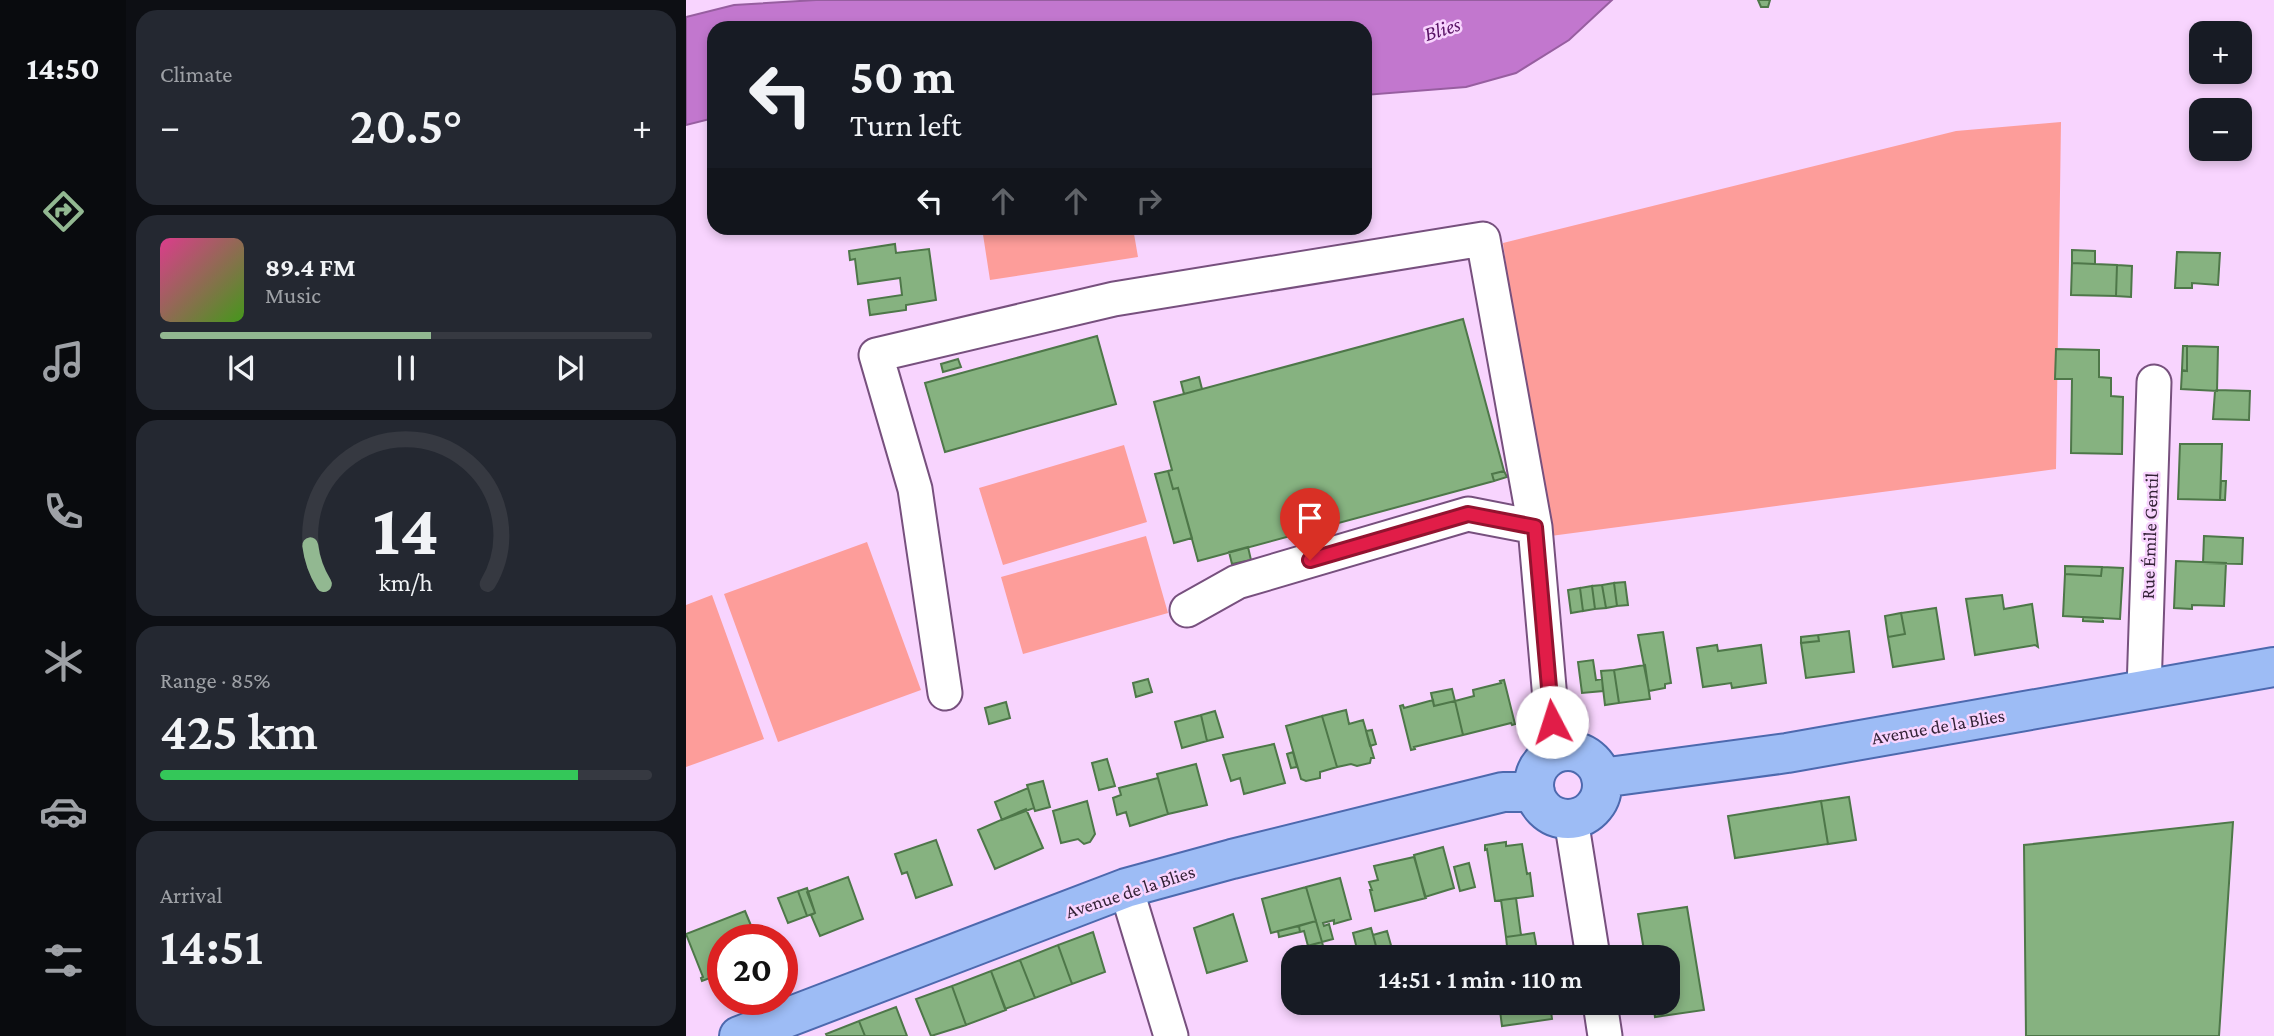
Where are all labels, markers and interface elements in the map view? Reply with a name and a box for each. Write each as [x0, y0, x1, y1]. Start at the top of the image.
water label: Blies [1421, 12, 1464, 46]
map controls [2189, 21, 2252, 161]
button: + [2189, 21, 2252, 84]
icon: left [735, 49, 826, 140]
text: 50 m [850, 49, 955, 104]
text: 14:50 [26, 50, 100, 86]
text: Climate [160, 61, 232, 87]
text: 20.5° [350, 96, 462, 154]
button: − [2189, 98, 2252, 161]
text: − [160, 105, 180, 147]
text: + [632, 105, 652, 147]
text: Turn left [850, 107, 961, 143]
icon: left [911, 182, 949, 220]
icon: ahead [984, 182, 1022, 220]
icon: ahead [1057, 182, 1095, 220]
icon: right [1130, 182, 1168, 220]
icon: directions [39, 187, 88, 236]
text: 89.4 FM [265, 253, 356, 282]
text: Music [265, 282, 321, 308]
icon: music [39, 337, 88, 386]
icon: previous [223, 349, 261, 387]
icon: pause [387, 349, 425, 387]
icon: next [551, 349, 589, 387]
street label: Rue Émile Gentil [2137, 472, 2162, 600]
icon: phone [39, 487, 88, 536]
pin [1280, 488, 1340, 560]
text: 14 [373, 489, 439, 570]
icon: arrive [1291, 499, 1329, 537]
text: km/h [379, 569, 433, 596]
icon: climate [39, 637, 88, 686]
text: Range · 85% [160, 667, 271, 693]
position arrow [1515, 685, 1589, 759]
text: 425 km [160, 702, 318, 760]
street label: Avenue de la Blies [1870, 704, 2006, 749]
icon: car [39, 787, 88, 836]
street label: Avenue de la Blies [1063, 861, 1198, 922]
text: Arrival [160, 882, 223, 908]
text: 14:51 [160, 917, 263, 975]
speed limit sign: 20 [707, 924, 798, 1015]
icon: filters [39, 936, 88, 985]
text: 14:51 · 1 min · 110 m [1379, 965, 1582, 994]

